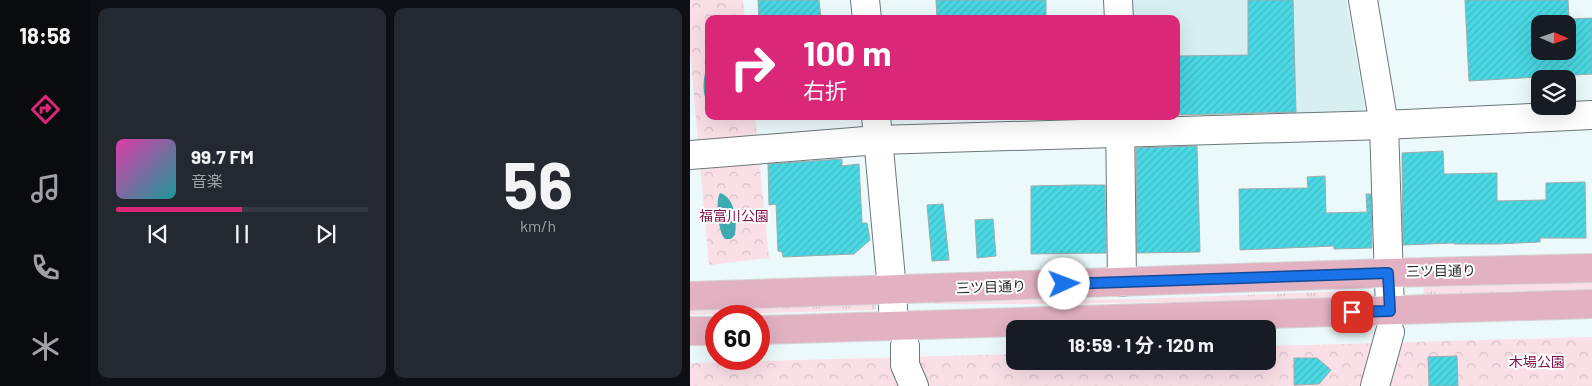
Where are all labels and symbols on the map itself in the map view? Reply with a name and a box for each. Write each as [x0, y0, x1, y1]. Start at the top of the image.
north arrow [1531, 15, 1576, 60]
park label: 福富川公園 [699, 207, 769, 224]
position arrow [1037, 257, 1089, 309]
street label: 三ツ目通り [1406, 261, 1476, 280]
street label: 三ツ目通り [956, 277, 1026, 296]
pin [1331, 291, 1373, 333]
speed limit sign: 60 [705, 305, 770, 370]
park label: 木場公園 [1509, 353, 1565, 370]

